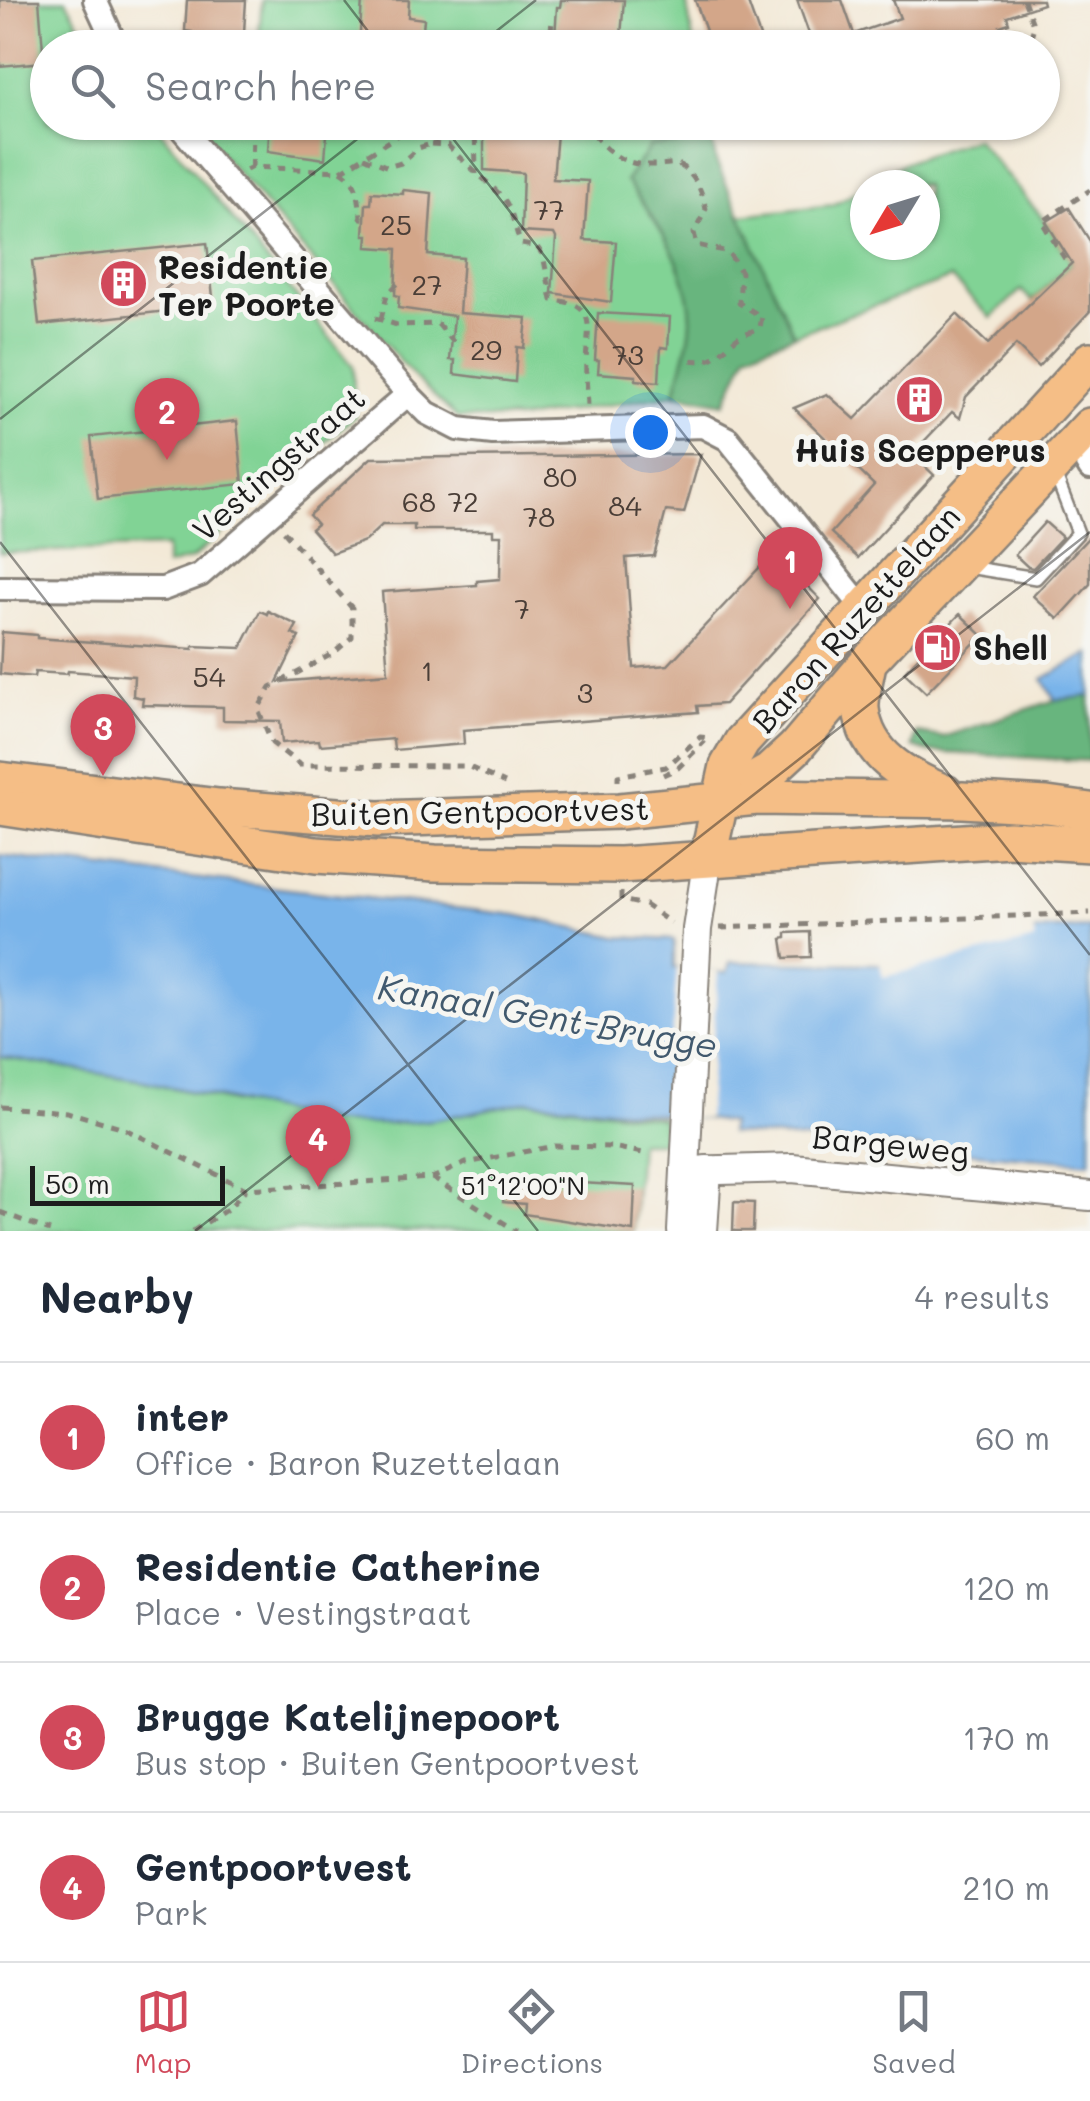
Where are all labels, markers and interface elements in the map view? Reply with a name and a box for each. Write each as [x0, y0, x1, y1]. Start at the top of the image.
search box [30, 30, 1060, 140]
icon: search [65, 58, 120, 113]
text: Search here [145, 60, 376, 110]
north arrow [850, 170, 940, 260]
house number: 77 [533, 191, 565, 227]
house number: 25 [380, 206, 412, 242]
place label: Residentie Ter Poorte [158, 245, 335, 324]
building icon: Residentie Ter Poorte [97, 258, 149, 310]
house number: 27 [411, 266, 443, 302]
house number: 29 [470, 331, 502, 367]
house number: 73 [612, 336, 644, 372]
building icon: Huis Scepperus [894, 373, 946, 425]
street label: Vestingstraat [183, 376, 373, 550]
pin: 2 [134, 378, 200, 460]
your location [625, 407, 676, 458]
place label: Huis Scepperus [794, 428, 1046, 470]
house number: 80 [543, 458, 577, 494]
house number: 68 [402, 483, 436, 519]
house number: 72 [447, 483, 479, 519]
house number: 84 [608, 487, 642, 523]
street label: Baron Ruzettelaan [742, 495, 968, 741]
house number: 78 [523, 498, 555, 534]
pin: 1 [758, 526, 822, 609]
house number: 7 [514, 590, 530, 626]
fuel station icon: Shell [912, 621, 964, 673]
place label: Shell [973, 626, 1048, 668]
house number: 1 [421, 652, 433, 688]
house number: 54 [193, 658, 226, 694]
house number: 3 [577, 674, 593, 710]
pin: 3 [70, 694, 136, 776]
street label: Buiten Gentpoortvest [310, 786, 650, 834]
water label: Kanaal Gent-Brugge [375, 962, 721, 1068]
pin: 4 [286, 1104, 350, 1187]
street label: Bargeweg [811, 1114, 971, 1172]
scale bar [30, 1161, 225, 1206]
text: 50 m [45, 1165, 110, 1201]
text: 51°12'00"N [461, 1169, 585, 1201]
text: Nearby [40, 1269, 194, 1324]
text: 4 results [914, 1275, 1050, 1317]
text: inter [135, 1391, 229, 1441]
text: 1 [65, 1416, 80, 1458]
text: 60 m [975, 1416, 1050, 1458]
text: Office · Baron Ruzettelaan [135, 1441, 560, 1483]
text: Residentie Catherine [135, 1541, 541, 1591]
text: 2 [64, 1566, 81, 1608]
text: 120 m [962, 1566, 1050, 1608]
text: Place · Vestingstraat [135, 1591, 471, 1633]
text: Brugge Katelijnepoort [135, 1691, 560, 1741]
text: 3 [63, 1716, 82, 1758]
text: 170 m [962, 1716, 1050, 1758]
text: Bus stop · Buiten Gentpoortvest [135, 1741, 640, 1783]
text: Gentpoortvest [135, 1841, 412, 1891]
text: 4 [62, 1866, 83, 1908]
text: 210 m [962, 1866, 1050, 1908]
text: Park [135, 1891, 208, 1933]
tab: Map [135, 1984, 192, 2080]
tab: Directions [461, 1984, 603, 2080]
tab: Saved [872, 1984, 955, 2080]

